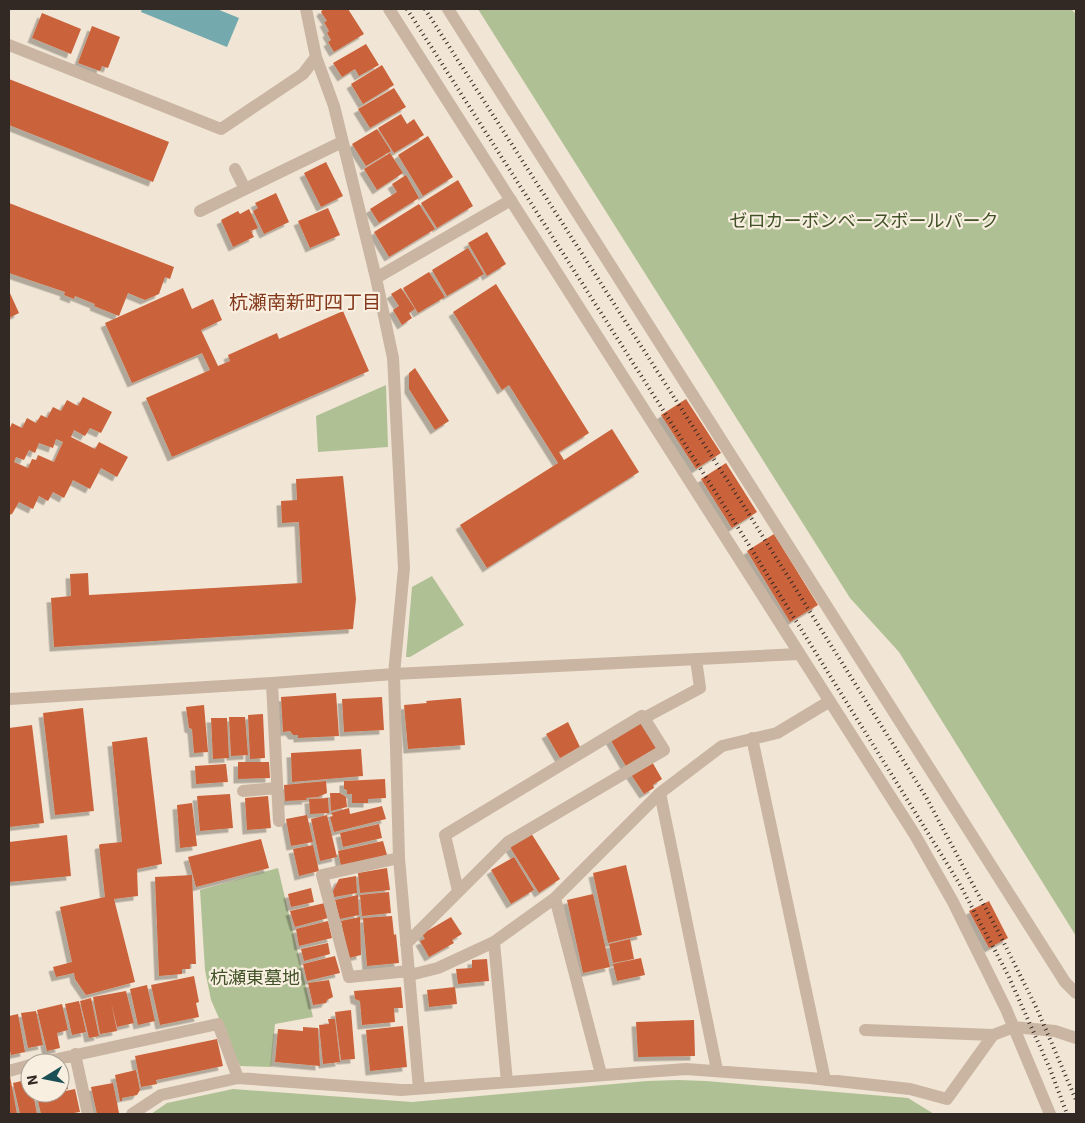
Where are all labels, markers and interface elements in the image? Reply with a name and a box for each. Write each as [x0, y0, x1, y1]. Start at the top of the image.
park label: ゼロカーボンベースボールパーク [729, 209, 999, 232]
district label: 杭瀬南新町四丁目 [229, 290, 381, 314]
park label: 杭瀬東墓地 [210, 966, 300, 989]
north arrow [20, 1053, 70, 1103]
text: N [22, 1074, 42, 1087]

